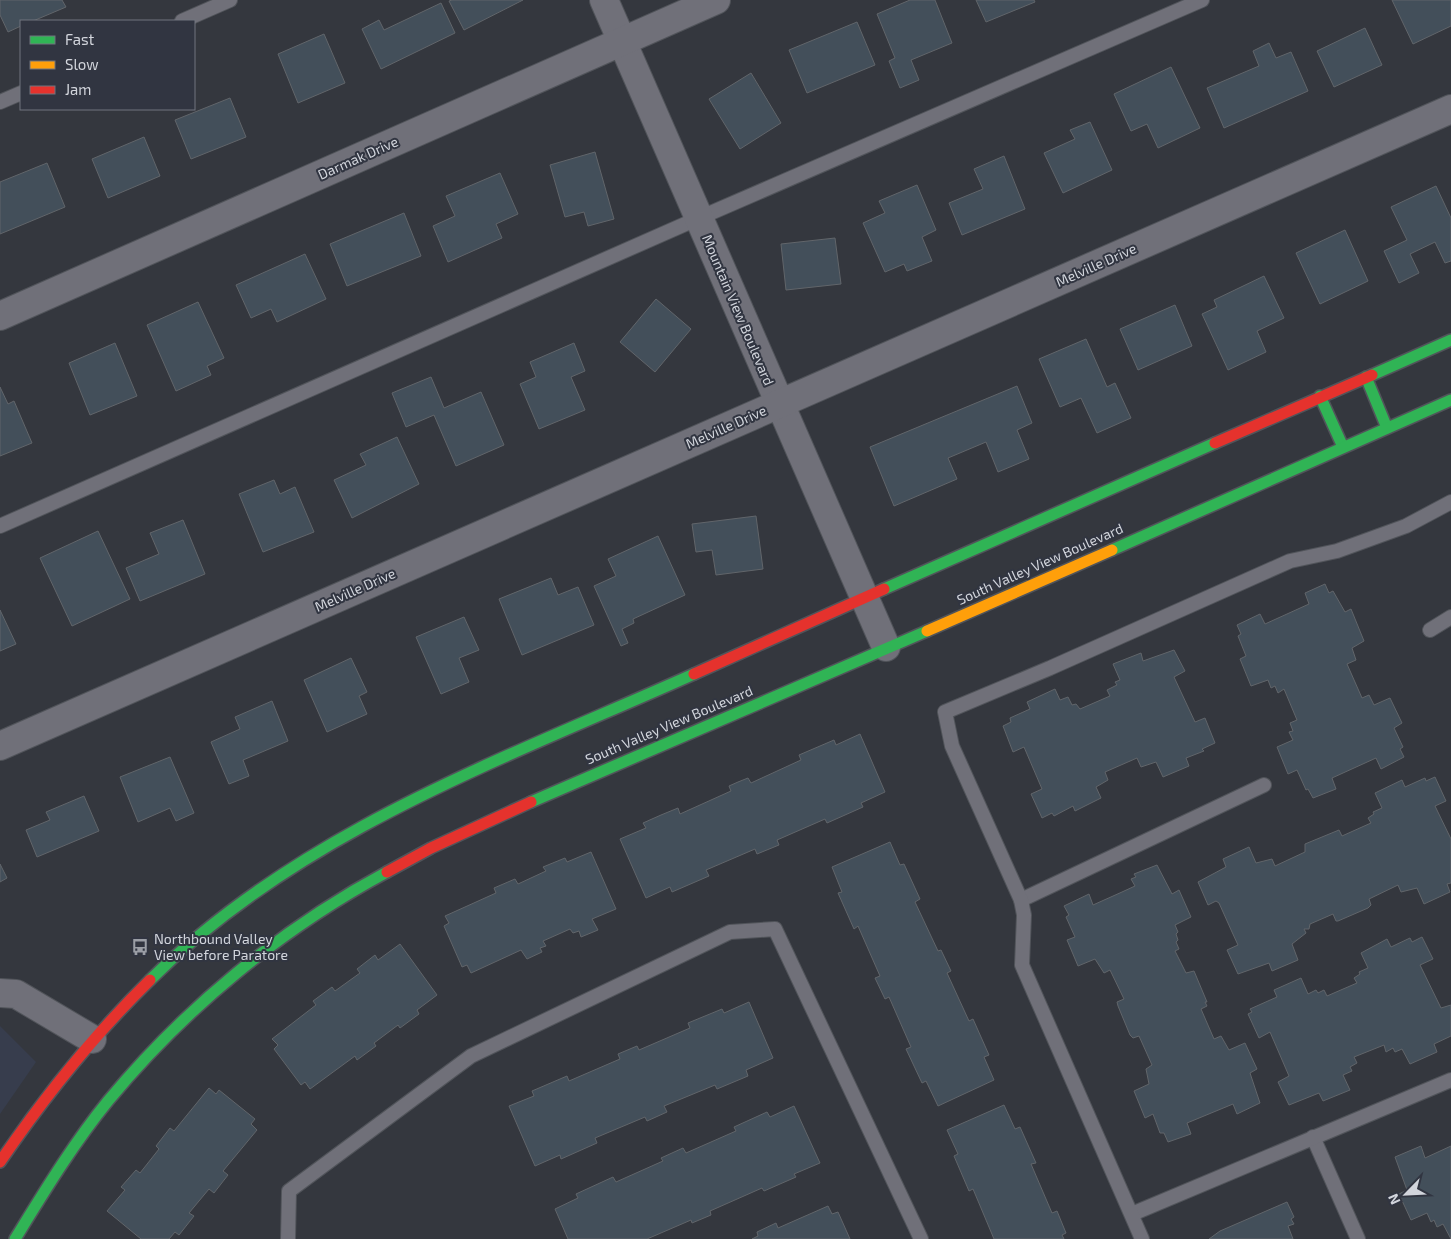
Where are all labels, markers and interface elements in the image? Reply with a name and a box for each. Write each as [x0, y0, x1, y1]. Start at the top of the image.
legend [20, 20, 195, 110]
text: Fast [65, 30, 95, 48]
text: Slow [65, 55, 99, 73]
text: Jam [65, 80, 91, 98]
street label: Darmak Drive [315, 132, 400, 183]
street label: Mountain View Boulevard [699, 232, 778, 388]
street label: Melville Drive [1053, 239, 1139, 290]
street label: Melville Drive [683, 401, 769, 452]
street label: South Valley View Boulevard [954, 519, 1126, 608]
street label: Melville Drive [312, 564, 398, 615]
street label: South Valley View Boulevard [583, 682, 755, 768]
place label: Northbound Valley View before Paratore [154, 930, 288, 963]
bus stop icon: Northbound Valley View before Paratore [130, 937, 150, 957]
north arrow [1381, 1169, 1431, 1219]
text: N [1384, 1191, 1403, 1208]

